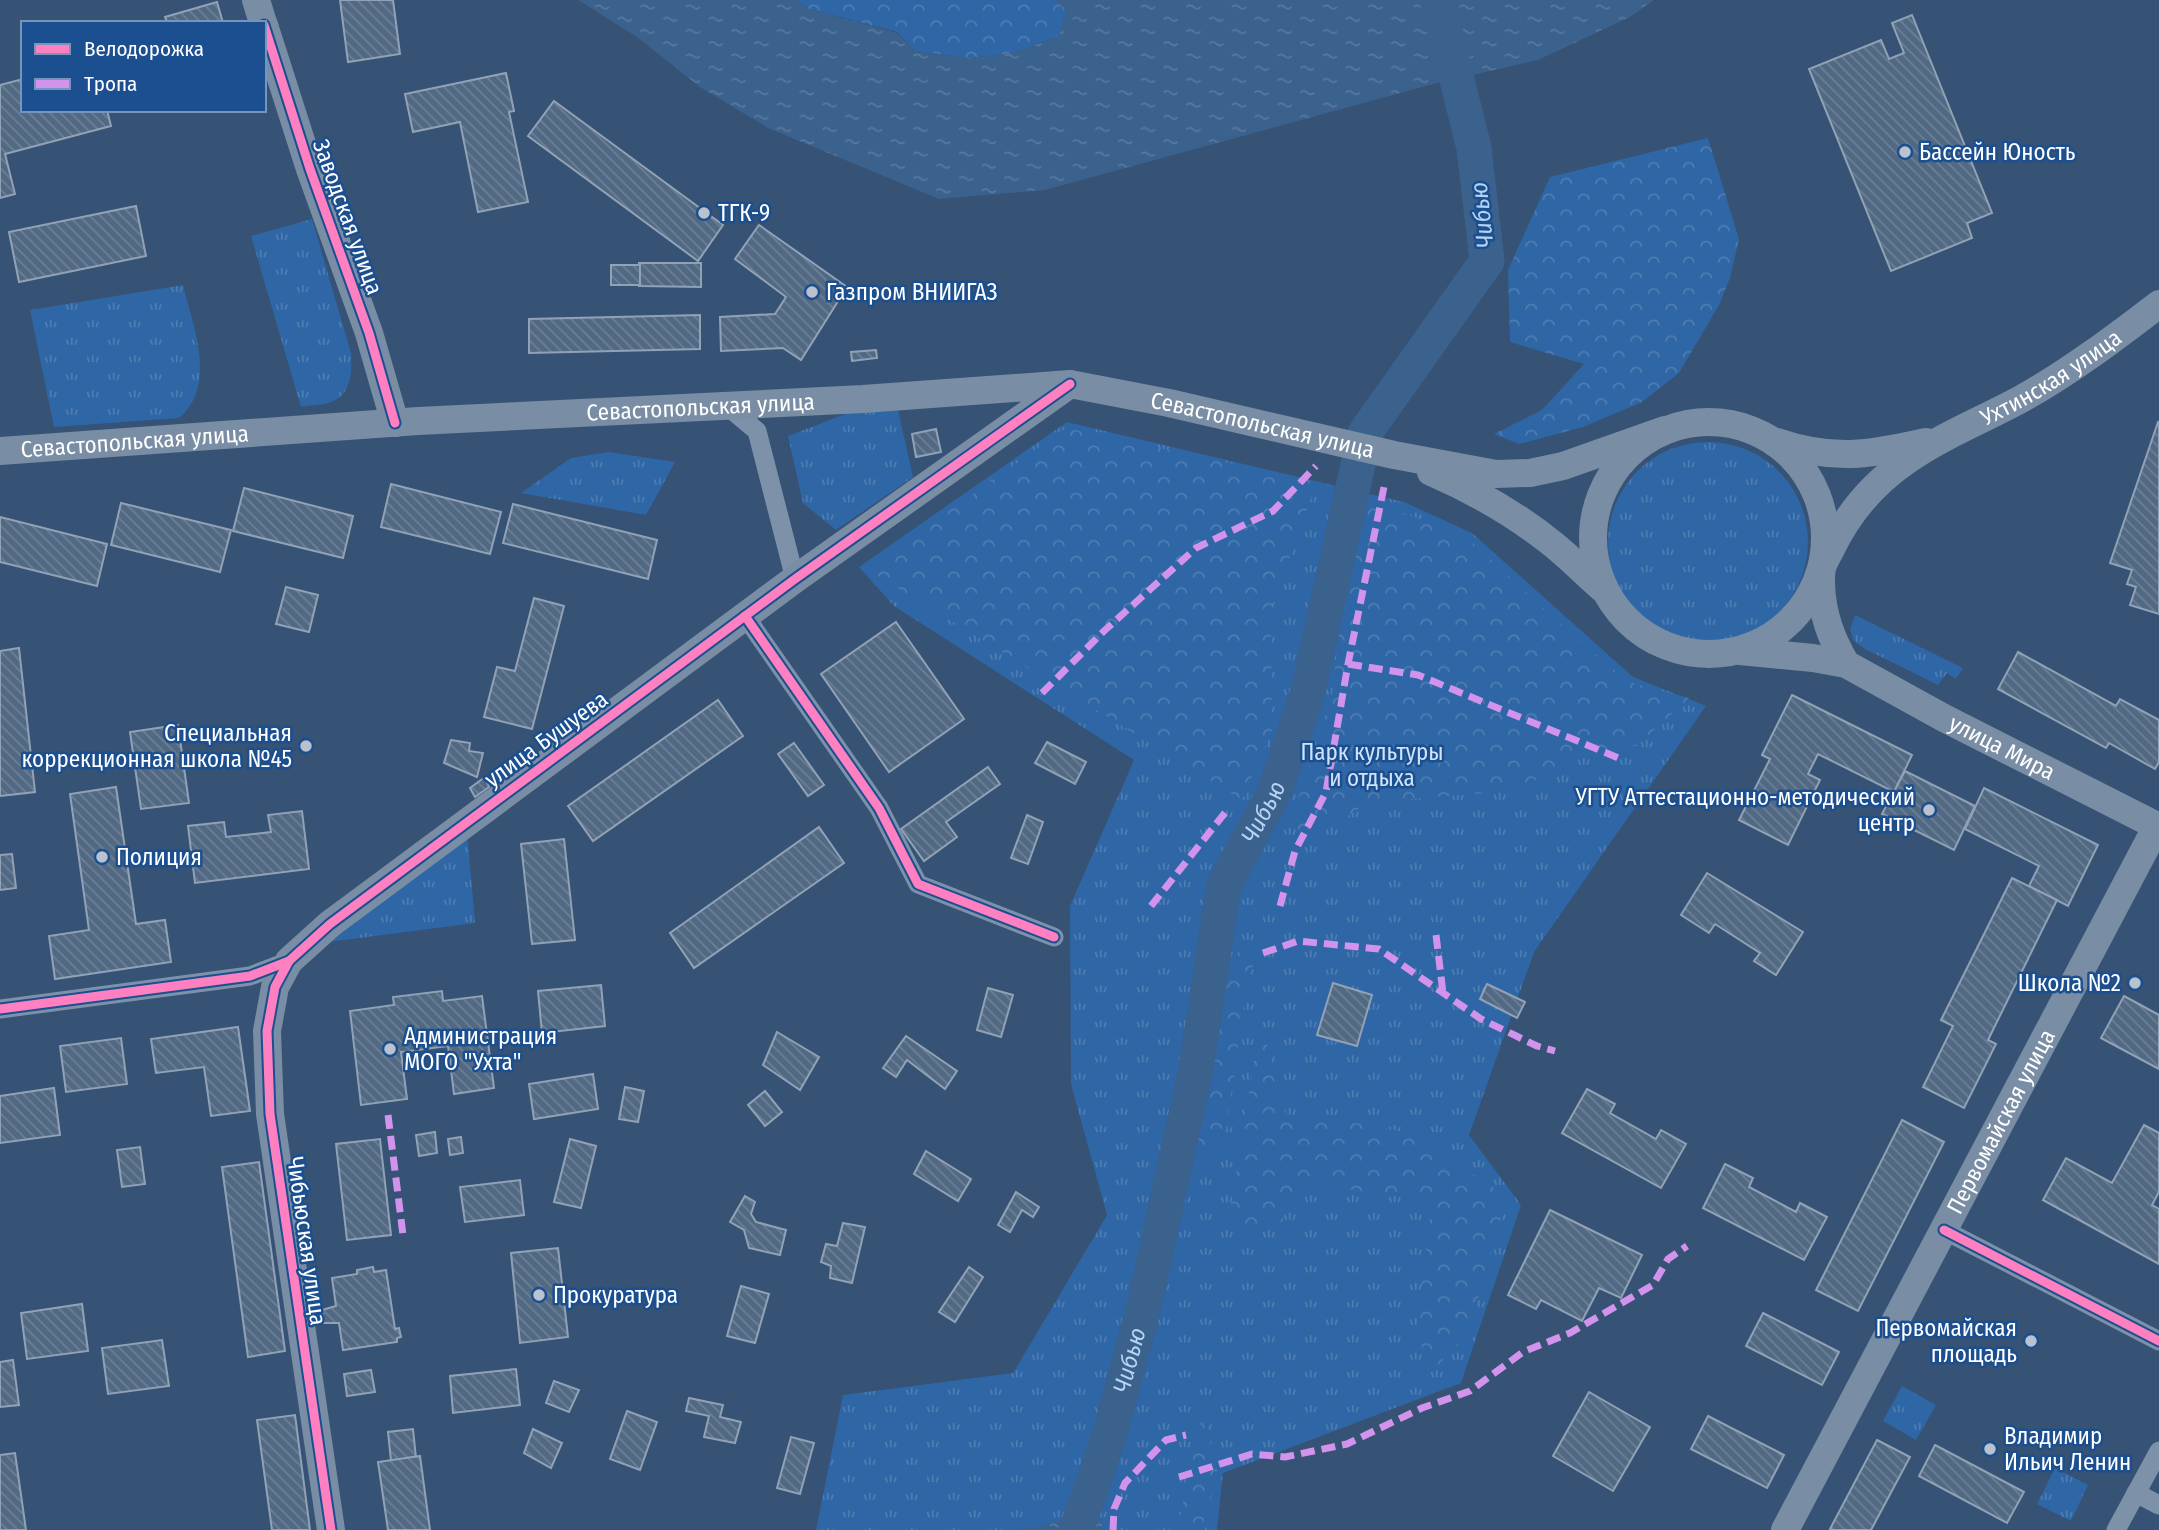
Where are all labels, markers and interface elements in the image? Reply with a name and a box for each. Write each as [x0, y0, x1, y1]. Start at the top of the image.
legend [21, 21, 266, 112]
text: Велодорожка [84, 36, 204, 62]
text: Тропа [84, 71, 137, 97]
street label: Заводская улица [307, 136, 389, 298]
place label: Бассейн Юность [1919, 138, 2076, 166]
marker: Бассейн Юность [1897, 144, 1913, 160]
water label: Чибью [1465, 181, 1499, 249]
place label: ТГК-9 [718, 199, 770, 227]
marker: ТГК-9 [696, 205, 712, 221]
place label: Газпром ВНИИГАЗ [826, 278, 997, 306]
marker: Газпром ВНИИГАЗ [804, 284, 820, 300]
street label: Ухтинская улица [1975, 323, 2127, 432]
street label: Севастопольская улица [1148, 386, 1377, 464]
street label: Севастопольская улица [586, 387, 815, 427]
street label: Севастопольская улица [20, 419, 250, 463]
street label: улица Бушуева [479, 685, 613, 793]
street label: улица Мира [1945, 709, 2060, 786]
place label: Специальная коррекционная школа №45 [21, 719, 292, 773]
marker: Специальная коррекционная школа №45 [298, 738, 314, 754]
park label: Парк культуры и отдыха [1300, 738, 1444, 792]
water label: Чибью [1235, 778, 1291, 848]
place label: УГТУ Аттестационно-методический центр [1575, 783, 1915, 837]
marker: УГТУ Аттестационно-методический центр [1921, 802, 1937, 818]
place label: Полиция [116, 843, 202, 871]
marker: Полиция [94, 849, 110, 865]
place label: Школа №2 [2018, 969, 2121, 997]
marker: Школа №2 [2127, 975, 2143, 991]
place label: Администрация МОГО "Ухта" [404, 1022, 557, 1076]
street label: Первомайская улица [1941, 1024, 2061, 1219]
marker: Администрация МОГО "Ухта" [382, 1041, 398, 1057]
street label: Чибьюская улица [281, 1155, 333, 1327]
place label: Прокуратура [553, 1281, 678, 1309]
marker: Прокуратура [531, 1287, 547, 1303]
place label: Первомайская площадь [1875, 1314, 2017, 1368]
water label: Чибью [1107, 1325, 1152, 1396]
marker: Первомайская площадь [2023, 1333, 2039, 1349]
place label: Владимир Ильич Ленин [2004, 1422, 2131, 1476]
marker: Владимир Ильич Ленин [1982, 1441, 1998, 1457]

